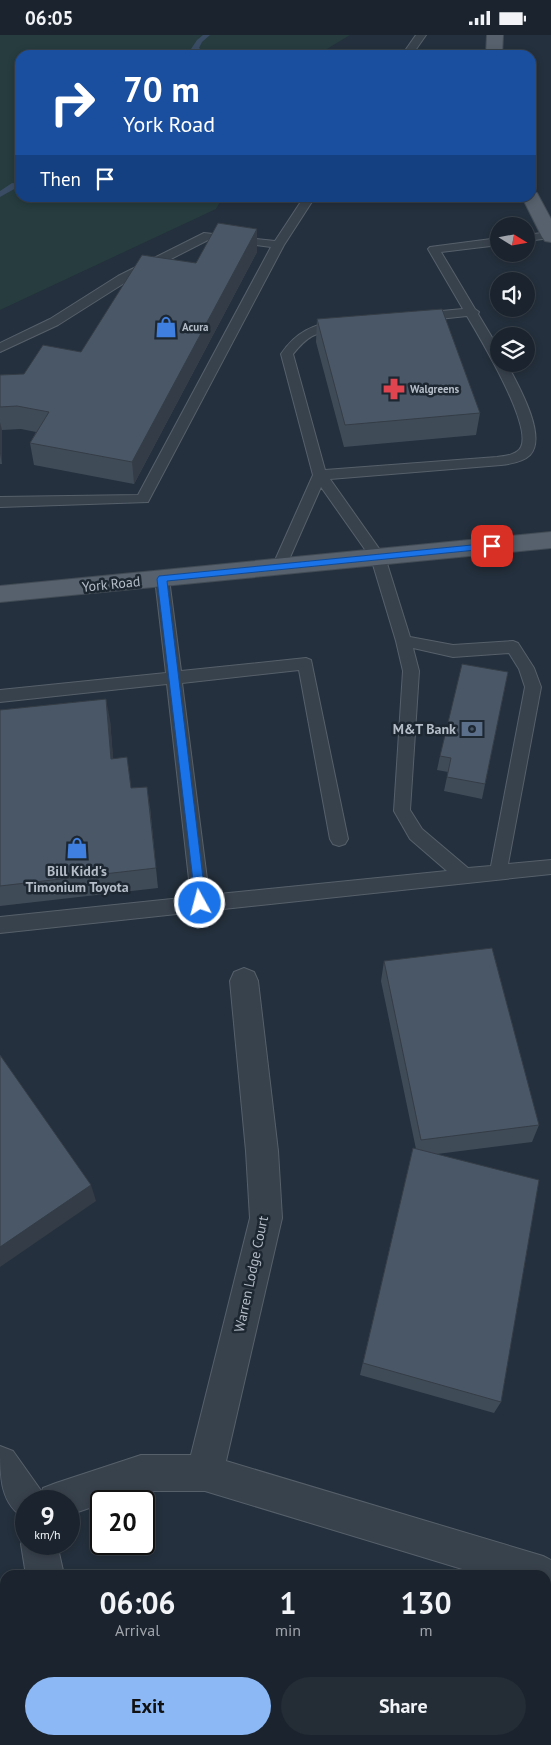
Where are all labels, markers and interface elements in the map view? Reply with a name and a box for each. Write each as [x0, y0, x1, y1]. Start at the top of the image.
text: 06:05 [25, 6, 73, 30]
text: 70 m [123, 66, 200, 112]
icon: right [40, 70, 105, 135]
text: York Road [123, 110, 215, 138]
icon: arrive [91, 165, 119, 193]
text: Then [40, 167, 81, 191]
north arrow [490, 217, 535, 263]
map controls [490, 217, 535, 372]
button: sound [490, 272, 535, 317]
shop icon: Acura [153, 314, 179, 340]
place label: Acura [182, 320, 208, 334]
button: layers [490, 327, 535, 372]
pharmacy icon: Walgreens [381, 376, 407, 402]
place label: Walgreens [410, 382, 460, 396]
pin [471, 525, 513, 567]
icon: arrive [478, 532, 506, 560]
street label: York Road [81, 572, 141, 596]
bank icon: M&T Bank [459, 716, 485, 742]
place label: M&T Bank [393, 720, 456, 738]
shop icon: Bill Kidd's Timonium Toyota [64, 835, 90, 861]
place label: Bill Kidd's Timonium Toyota [25, 862, 129, 896]
position arrow [173, 876, 225, 928]
street label: Warren Lodge Court [230, 1214, 272, 1334]
speed limit sign: 20 [90, 1490, 155, 1555]
text: 9 [40, 1500, 55, 1532]
text: km/h [34, 1527, 61, 1542]
text: 06:06 [99, 1583, 176, 1622]
text: 1 [280, 1583, 297, 1622]
text: 130 [400, 1583, 452, 1622]
text: Arrival [115, 1620, 160, 1640]
text: min [275, 1620, 301, 1640]
text: m [420, 1620, 433, 1640]
button: Exit [25, 1677, 271, 1735]
button: Share [281, 1677, 526, 1735]

